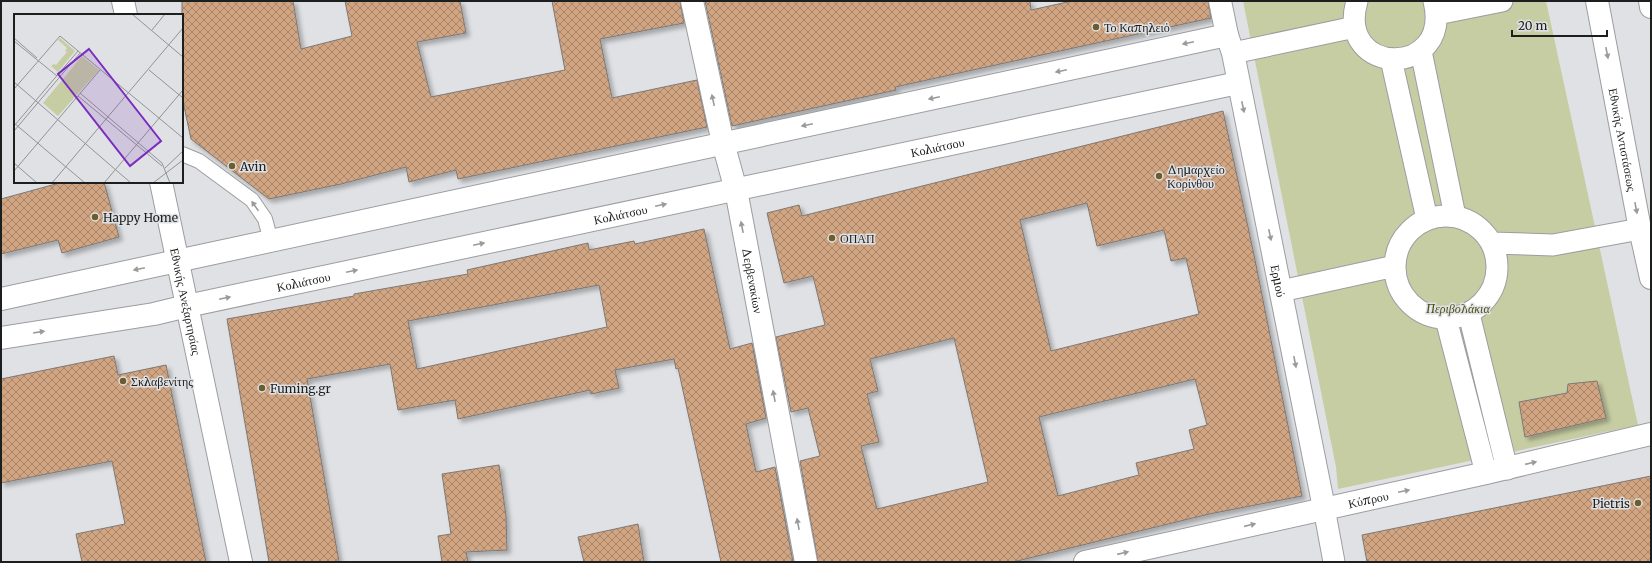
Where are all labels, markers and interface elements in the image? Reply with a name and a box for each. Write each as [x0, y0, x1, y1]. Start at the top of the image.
scale bar [1512, 12, 1607, 38]
inset map [14, 14, 183, 183]
text: 20 m [1518, 18, 1547, 33]
place label: Το Καπηλειὀ [1104, 20, 1170, 35]
marker: Το Καπηλειὀ [1091, 22, 1101, 32]
one-way arrow [1182, 41, 1195, 47]
one-way arrow [1604, 47, 1610, 59]
one-way arrow [1055, 68, 1067, 74]
street label: Εθνικής Αντιστάσεως [1606, 87, 1640, 193]
one-way arrow [710, 94, 716, 106]
one-way arrow [928, 95, 940, 101]
one-way arrow [1241, 101, 1247, 113]
one-way arrow [801, 123, 813, 129]
street label: Κολιάτσου [909, 134, 966, 160]
place label: Avin [239, 159, 266, 174]
marker: Avin [227, 161, 237, 171]
place label: Δημαρχείο Κορίνθου [1167, 162, 1225, 191]
marker: Δημαρχείο Κορίνθου [1154, 171, 1164, 181]
one-way arrow [251, 200, 259, 211]
street label: Κολιάτσου [592, 201, 649, 227]
one-way arrow [655, 202, 668, 208]
one-way arrow [1634, 202, 1640, 214]
place label: Happy Home [103, 210, 178, 225]
marker: Happy Home [90, 212, 100, 222]
one-way arrow [739, 221, 745, 233]
one-way arrow [1267, 228, 1273, 241]
place label: ΟΠΑΠ [840, 231, 875, 246]
marker: ΟΠΑΠ [827, 233, 837, 243]
one-way arrow [473, 241, 486, 247]
street label: Εθνικής Ανεξαρτησίας [168, 246, 205, 357]
street label: Δερβενακίων [739, 246, 767, 315]
street label: Ερμού [1268, 263, 1289, 298]
one-way arrow [133, 266, 145, 272]
street label: Κολιάτσου [275, 268, 332, 294]
one-way arrow [346, 268, 358, 274]
one-way arrow [219, 295, 231, 301]
park label: Περιβολάκια [1426, 301, 1490, 316]
one-way arrow [33, 329, 46, 335]
one-way arrow [1292, 356, 1298, 368]
place label: Σκλαβενίτης [131, 374, 193, 389]
marker: Σκλαβενίτης [118, 376, 128, 386]
place label: Fuming.gr [270, 381, 332, 396]
marker: Fuming.gr [257, 383, 267, 393]
one-way arrow [771, 390, 777, 402]
one-way arrow [1525, 460, 1537, 466]
street label: Κύπρου [1346, 487, 1390, 511]
one-way arrow [1398, 488, 1410, 494]
place label: Pietris [1592, 496, 1630, 511]
marker: Pietris [1633, 498, 1643, 508]
one-way arrow [795, 518, 801, 530]
one-way arrow [1244, 522, 1256, 528]
one-way arrow [1117, 550, 1129, 556]

